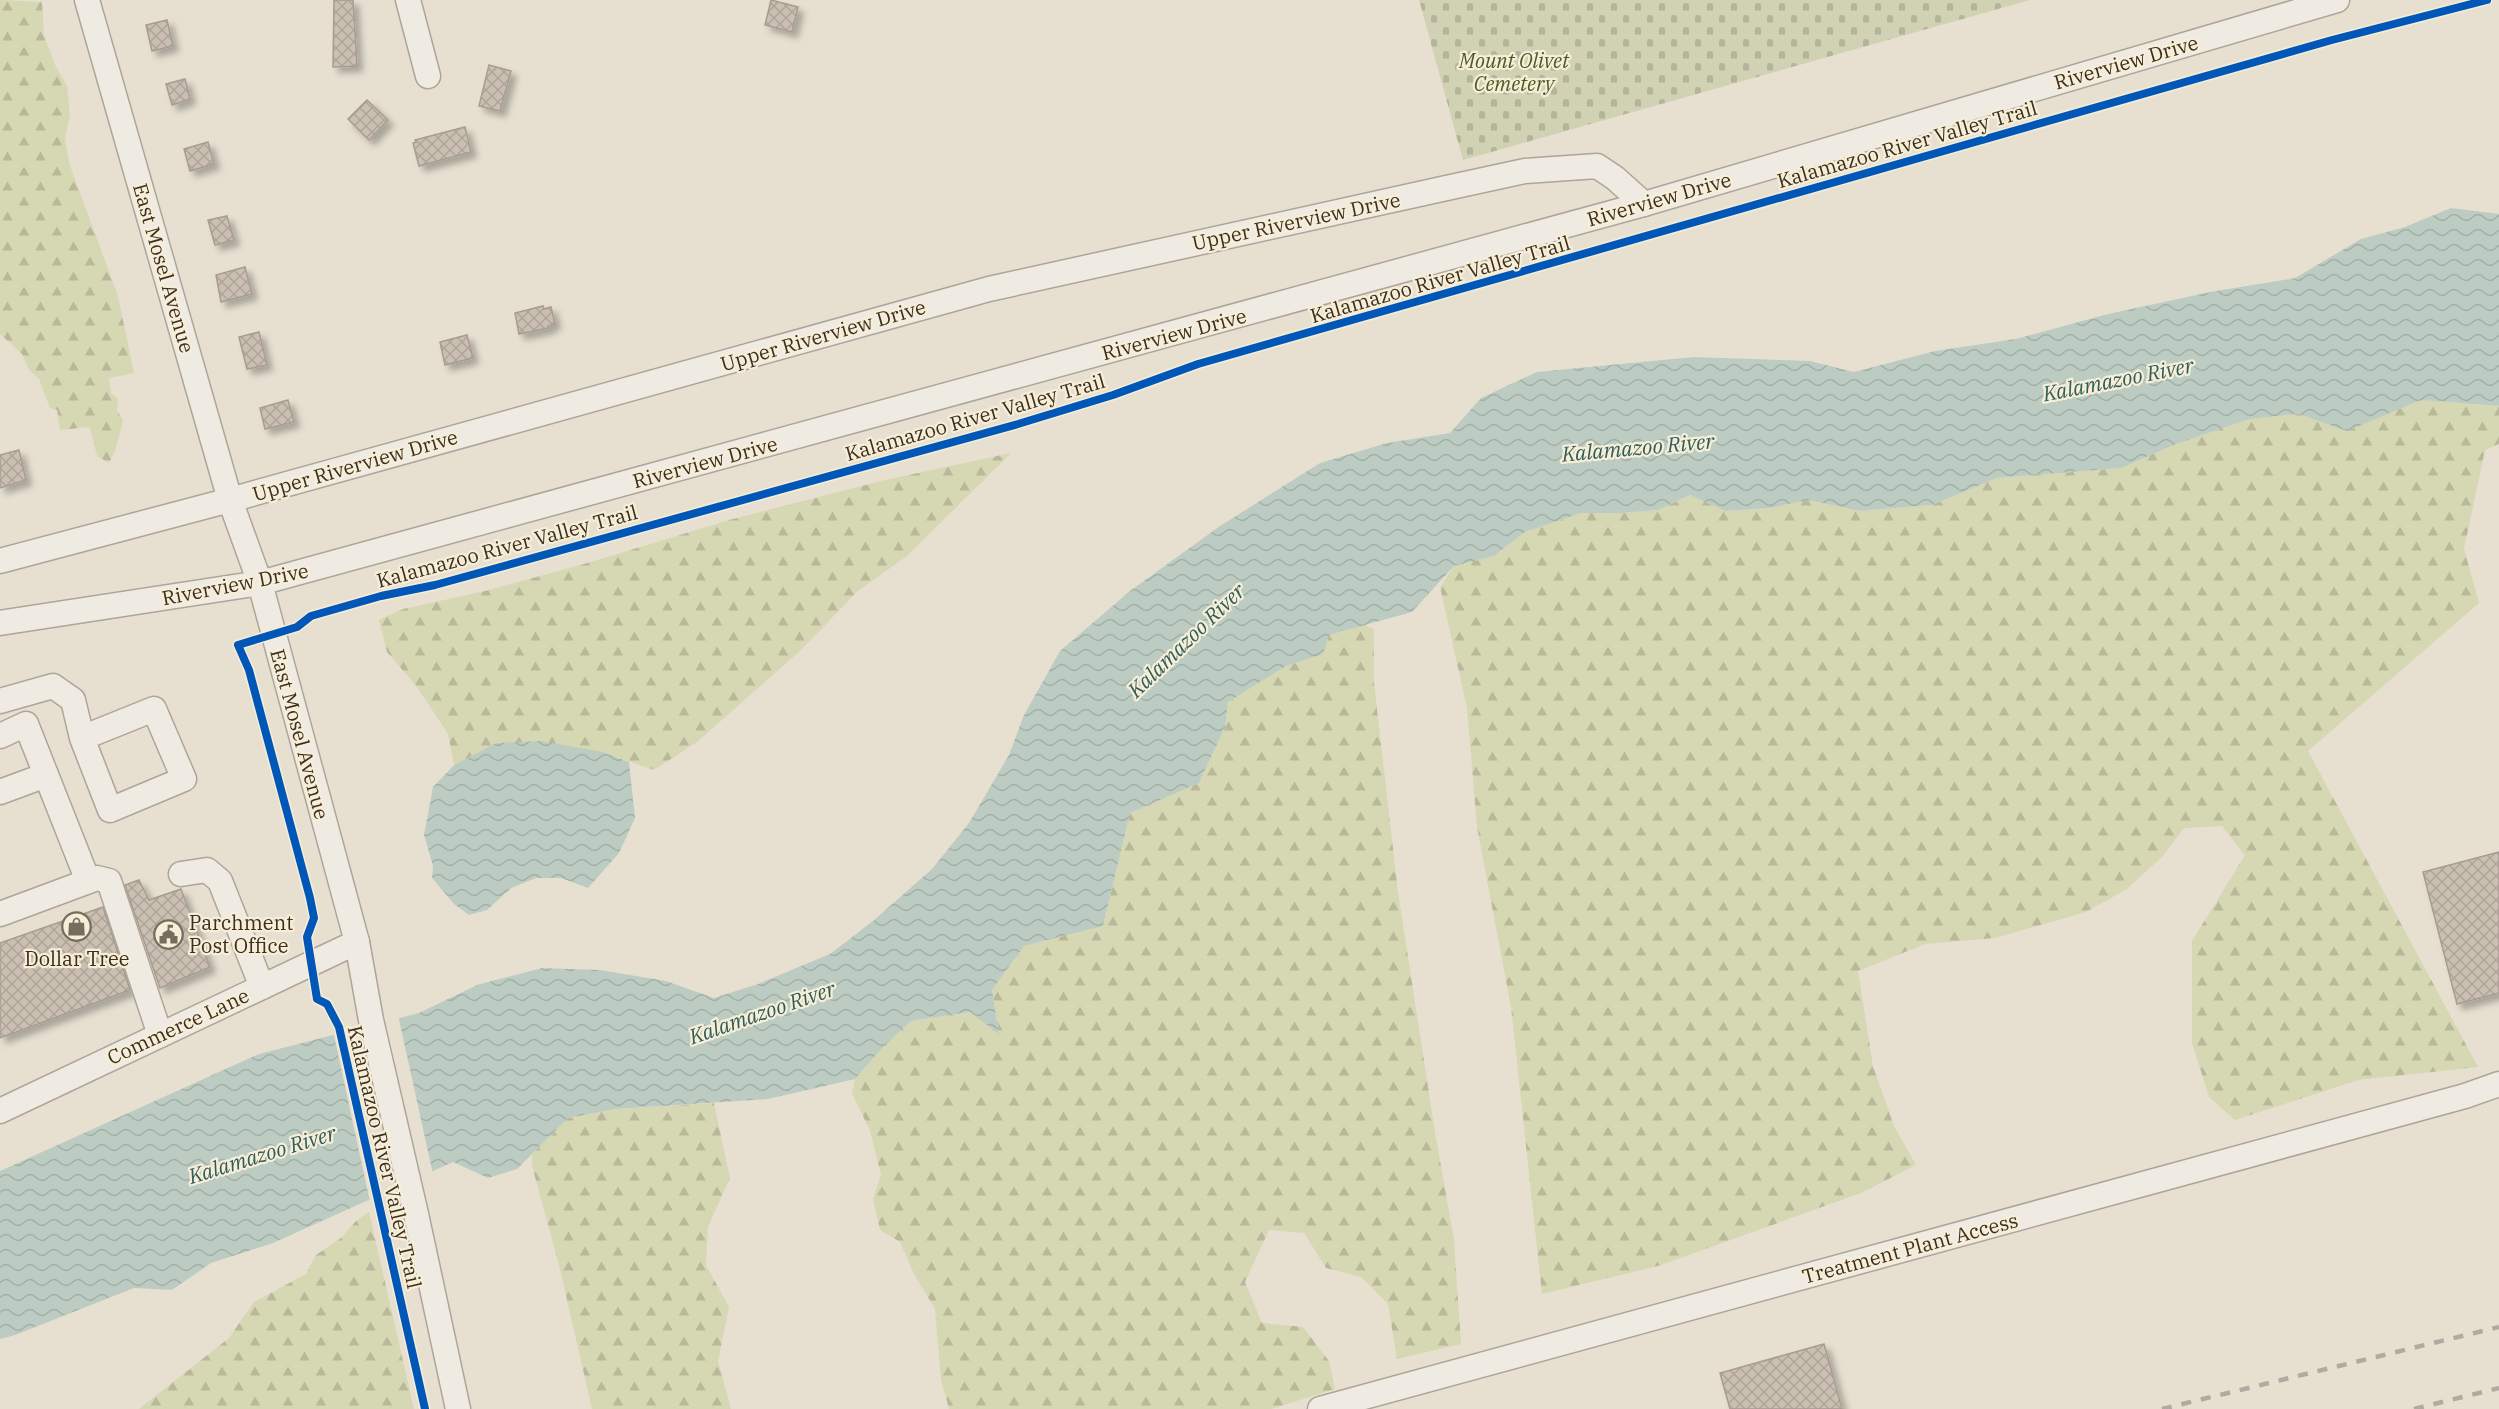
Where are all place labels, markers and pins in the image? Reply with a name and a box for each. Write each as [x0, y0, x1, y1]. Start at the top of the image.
place label: Parchment Post Office [189, 909, 293, 959]
shop icon: Dollar Tree [61, 911, 93, 943]
public building icon: Parchment Post Office [152, 918, 184, 950]
place label: Dollar Tree [25, 945, 129, 972]

